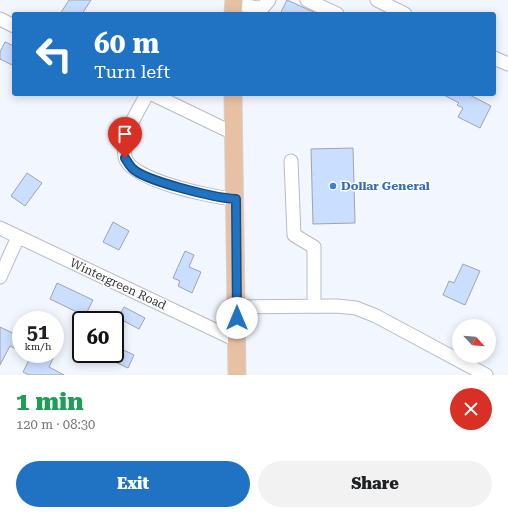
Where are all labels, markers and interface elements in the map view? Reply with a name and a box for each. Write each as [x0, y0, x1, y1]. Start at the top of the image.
text: 60 m [94, 27, 159, 60]
icon: left [28, 28, 80, 80]
text: Turn left [94, 61, 170, 82]
pin [108, 117, 142, 158]
icon: arrive [114, 123, 136, 145]
place label: Dollar General [341, 179, 430, 193]
marker: Dollar General [328, 181, 338, 191]
street label: Wintergreen Road [68, 256, 169, 313]
position arrow [216, 297, 258, 339]
speed limit sign: 60 [72, 311, 124, 363]
north arrow [452, 319, 496, 363]
map controls [452, 319, 496, 363]
text: 51 [27, 320, 49, 344]
text: km/h [25, 341, 51, 352]
text: 1 min [16, 388, 83, 416]
button: close [450, 388, 492, 430]
text: 120 m · 08:30 [16, 417, 95, 432]
button: Exit [16, 461, 250, 507]
button: Share [258, 461, 492, 507]

